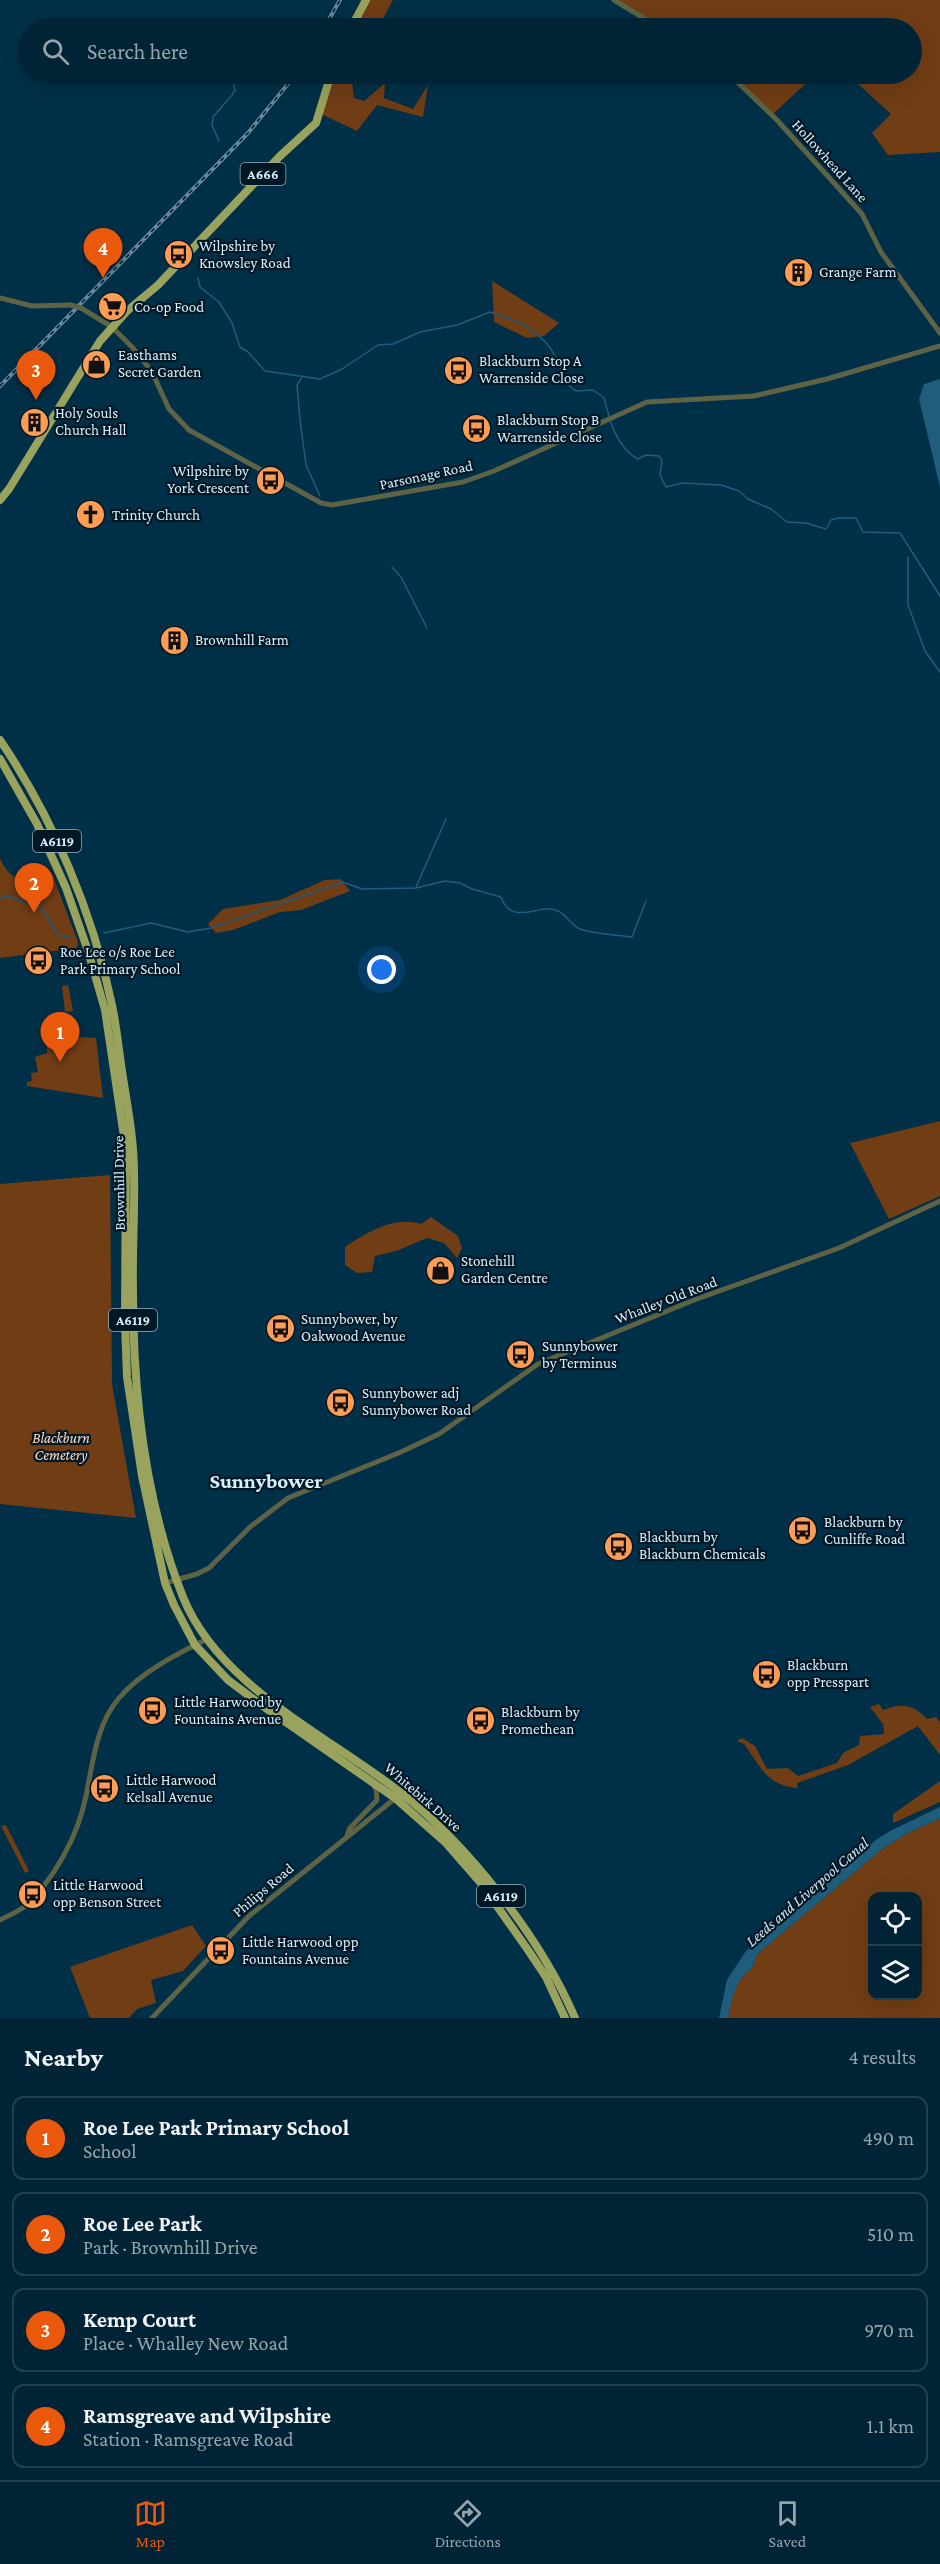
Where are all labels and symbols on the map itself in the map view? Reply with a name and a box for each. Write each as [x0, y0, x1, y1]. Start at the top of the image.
street label: Hollowhead Lane [789, 117, 871, 206]
road number: A666 [240, 163, 286, 185]
pin: 4 [84, 228, 122, 278]
place label: Wilpshire by Knowsley Road [199, 238, 291, 272]
bus stop icon: Wilpshire by Knowsley Road [162, 239, 194, 271]
building icon: Grange Farm [782, 256, 814, 288]
place label: Grange Farm [819, 264, 897, 281]
supermarket icon: Co-op Food [97, 291, 129, 323]
place label: Co-op Food [134, 299, 204, 316]
place label: Easthams Secret Garden [118, 347, 201, 380]
shop icon: Easthams Secret Garden [81, 348, 113, 380]
pin: 3 [16, 350, 56, 400]
place label: Blackburn Stop A Warrenside Close [479, 353, 584, 386]
bus stop icon: Blackburn Stop A Warrenside Close [442, 354, 474, 386]
place label: Holy Souls Church Hall [55, 405, 127, 438]
building icon: Holy Souls Church Hall [18, 406, 50, 438]
place label: Blackburn Stop B Warrenside Close [497, 412, 602, 445]
bus stop icon: Blackburn Stop B Warrenside Close [460, 413, 492, 445]
street label: Parsonage Road [378, 457, 474, 494]
place label: Wilpshire by York Crescent [167, 463, 250, 496]
bus stop icon: Wilpshire by York Crescent [254, 464, 286, 496]
church icon: Trinity Church [75, 499, 107, 531]
place label: Trinity Church [112, 507, 200, 524]
building icon: Brownhill Farm [158, 624, 190, 656]
place label: Brownhill Farm [195, 632, 289, 648]
road number: A6119 [33, 830, 81, 852]
pin: 2 [15, 864, 54, 913]
place label: Roe Lee o/s Roe Lee Park Primary School [60, 944, 180, 978]
bus stop icon: Roe Lee o/s Roe Lee Park Primary School [23, 945, 55, 977]
your location [367, 955, 396, 984]
pin: 1 [40, 1012, 80, 1062]
street label: Brownhill Drive [110, 1135, 128, 1231]
place label: Stonehill Garden Centre [461, 1253, 548, 1286]
shop icon: Stonehill Garden Centre [424, 1254, 456, 1286]
street label: Whalley Old Road [613, 1273, 720, 1328]
road number: A6119 [109, 1309, 157, 1331]
place label: Sunnybower, by Oakwood Avenue [301, 1311, 406, 1344]
bus stop icon: Sunnybower, by Oakwood Avenue [264, 1312, 296, 1344]
place label: Sunnybower by Terminus [542, 1338, 619, 1372]
bus stop icon: Sunnybower by Terminus [505, 1339, 537, 1371]
place label: Sunnybower adj Sunnybower Road [362, 1385, 471, 1419]
bus stop icon: Sunnybower adj Sunnybower Road [325, 1386, 357, 1418]
park label: Blackburn Cemetery [32, 1430, 90, 1464]
district label: Sunnybower [209, 1469, 323, 1493]
place label: Blackburn by Cunliffe Road [824, 1514, 905, 1547]
bus stop icon: Blackburn by Cunliffe Road [787, 1515, 819, 1547]
place label: Blackburn by Blackburn Chemicals [639, 1529, 766, 1562]
bus stop icon: Blackburn by Blackburn Chemicals [602, 1530, 634, 1562]
place label: Blackburn opp Presspart [787, 1657, 870, 1691]
bus stop icon: Blackburn opp Presspart [750, 1658, 782, 1690]
place label: Little Harwood by Fountains Avenue [174, 1694, 282, 1727]
bus stop icon: Little Harwood by Fountains Avenue [137, 1695, 169, 1727]
place label: Blackburn by Promethean [501, 1704, 580, 1737]
bus stop icon: Blackburn by Promethean [464, 1705, 496, 1737]
street label: Whitebirk Drive [381, 1759, 465, 1835]
place label: Little Harwood Kelsall Avenue [126, 1772, 217, 1805]
bus stop icon: Little Harwood Kelsall Avenue [89, 1773, 121, 1805]
water label: Leeds and Liverpool Canal [742, 1833, 873, 1951]
street label: Philips Road [229, 1860, 297, 1921]
place label: Little Harwood opp Benson Street [53, 1877, 162, 1911]
bus stop icon: Little Harwood opp Benson Street [16, 1878, 48, 1910]
road number: A6119 [477, 1885, 525, 1907]
place label: Little Harwood opp Fountains Avenue [242, 1934, 359, 1967]
bus stop icon: Little Harwood opp Fountains Avenue [205, 1935, 237, 1967]

